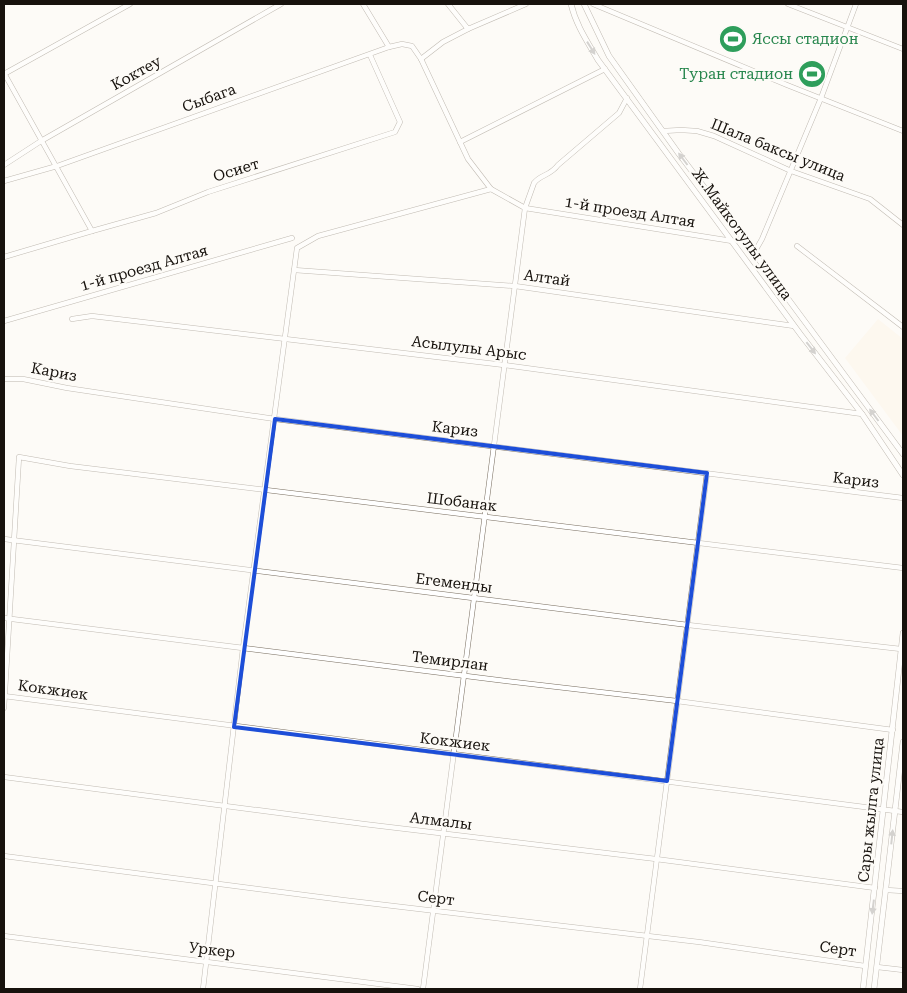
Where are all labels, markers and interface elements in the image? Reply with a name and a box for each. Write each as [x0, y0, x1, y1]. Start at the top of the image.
sports icon: Яссы стадион [718, 24, 748, 54]
place label: Яссы стадион [752, 30, 859, 48]
one-way arrow [586, 41, 595, 54]
street label: Коктеу [108, 52, 164, 94]
sports icon: Туран стадион [797, 59, 827, 89]
place label: Туран стадион [679, 65, 793, 83]
street label: Сыбага [180, 80, 238, 116]
street label: Шала баксы улица [708, 115, 848, 185]
one-way arrow [677, 153, 688, 166]
street label: Осиет [211, 154, 261, 186]
street label: Ж.Майкотулы улица [688, 165, 796, 303]
street label: 1-й проезд Алтая [563, 193, 697, 231]
street label: 1-й проезд Алтая [78, 241, 210, 295]
street label: Алтай [523, 266, 571, 290]
street label: Асылулы Арыс [410, 332, 528, 364]
one-way arrow [805, 341, 816, 354]
street label: Кариз [29, 359, 79, 385]
one-way arrow [869, 408, 879, 422]
street label: Кариз [431, 417, 479, 441]
street label: Кариз [832, 468, 880, 492]
street label: Шобанак [426, 489, 499, 515]
street label: Егеменды [415, 569, 493, 597]
street label: Темирлан [411, 647, 489, 675]
street label: Кокжиек [17, 676, 90, 704]
street label: Кокжиек [419, 729, 492, 755]
street label: Сары жылга улица [854, 737, 888, 883]
street label: Алмалы [409, 808, 473, 834]
one-way arrow [888, 828, 896, 844]
street label: Серт [416, 887, 456, 909]
one-way arrow [868, 900, 876, 916]
street label: Серт [818, 937, 858, 961]
street label: Уркер [188, 938, 236, 962]

